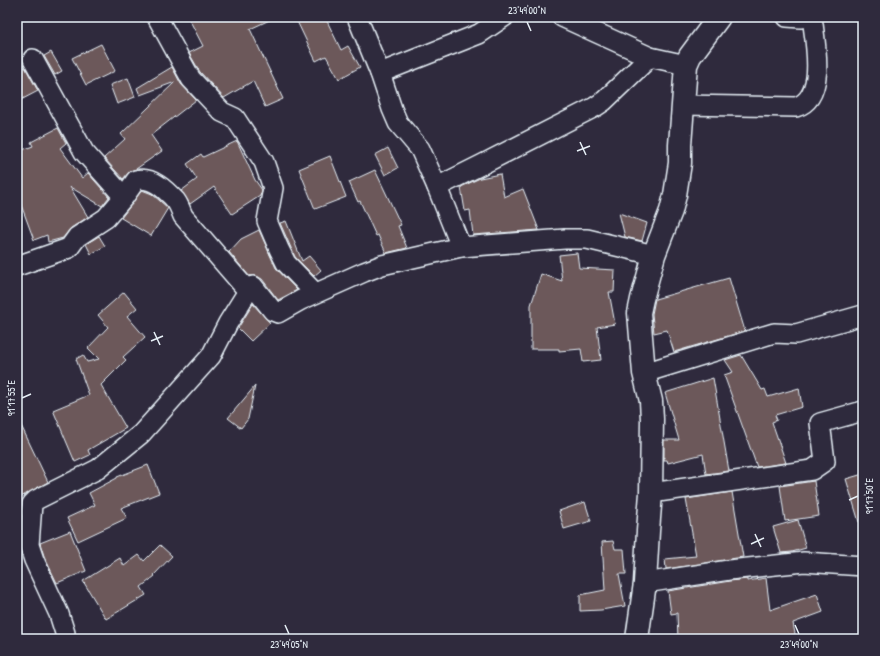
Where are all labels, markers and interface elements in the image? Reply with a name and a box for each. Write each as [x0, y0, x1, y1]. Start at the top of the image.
text: 23°49'00"N [508, 4, 546, 17]
text: 91°17'55"E [5, 380, 18, 416]
text: 91°17'50"E [863, 477, 876, 514]
text: 23°49'05"N [270, 638, 308, 651]
text: 23°49'00"N [780, 638, 818, 651]

